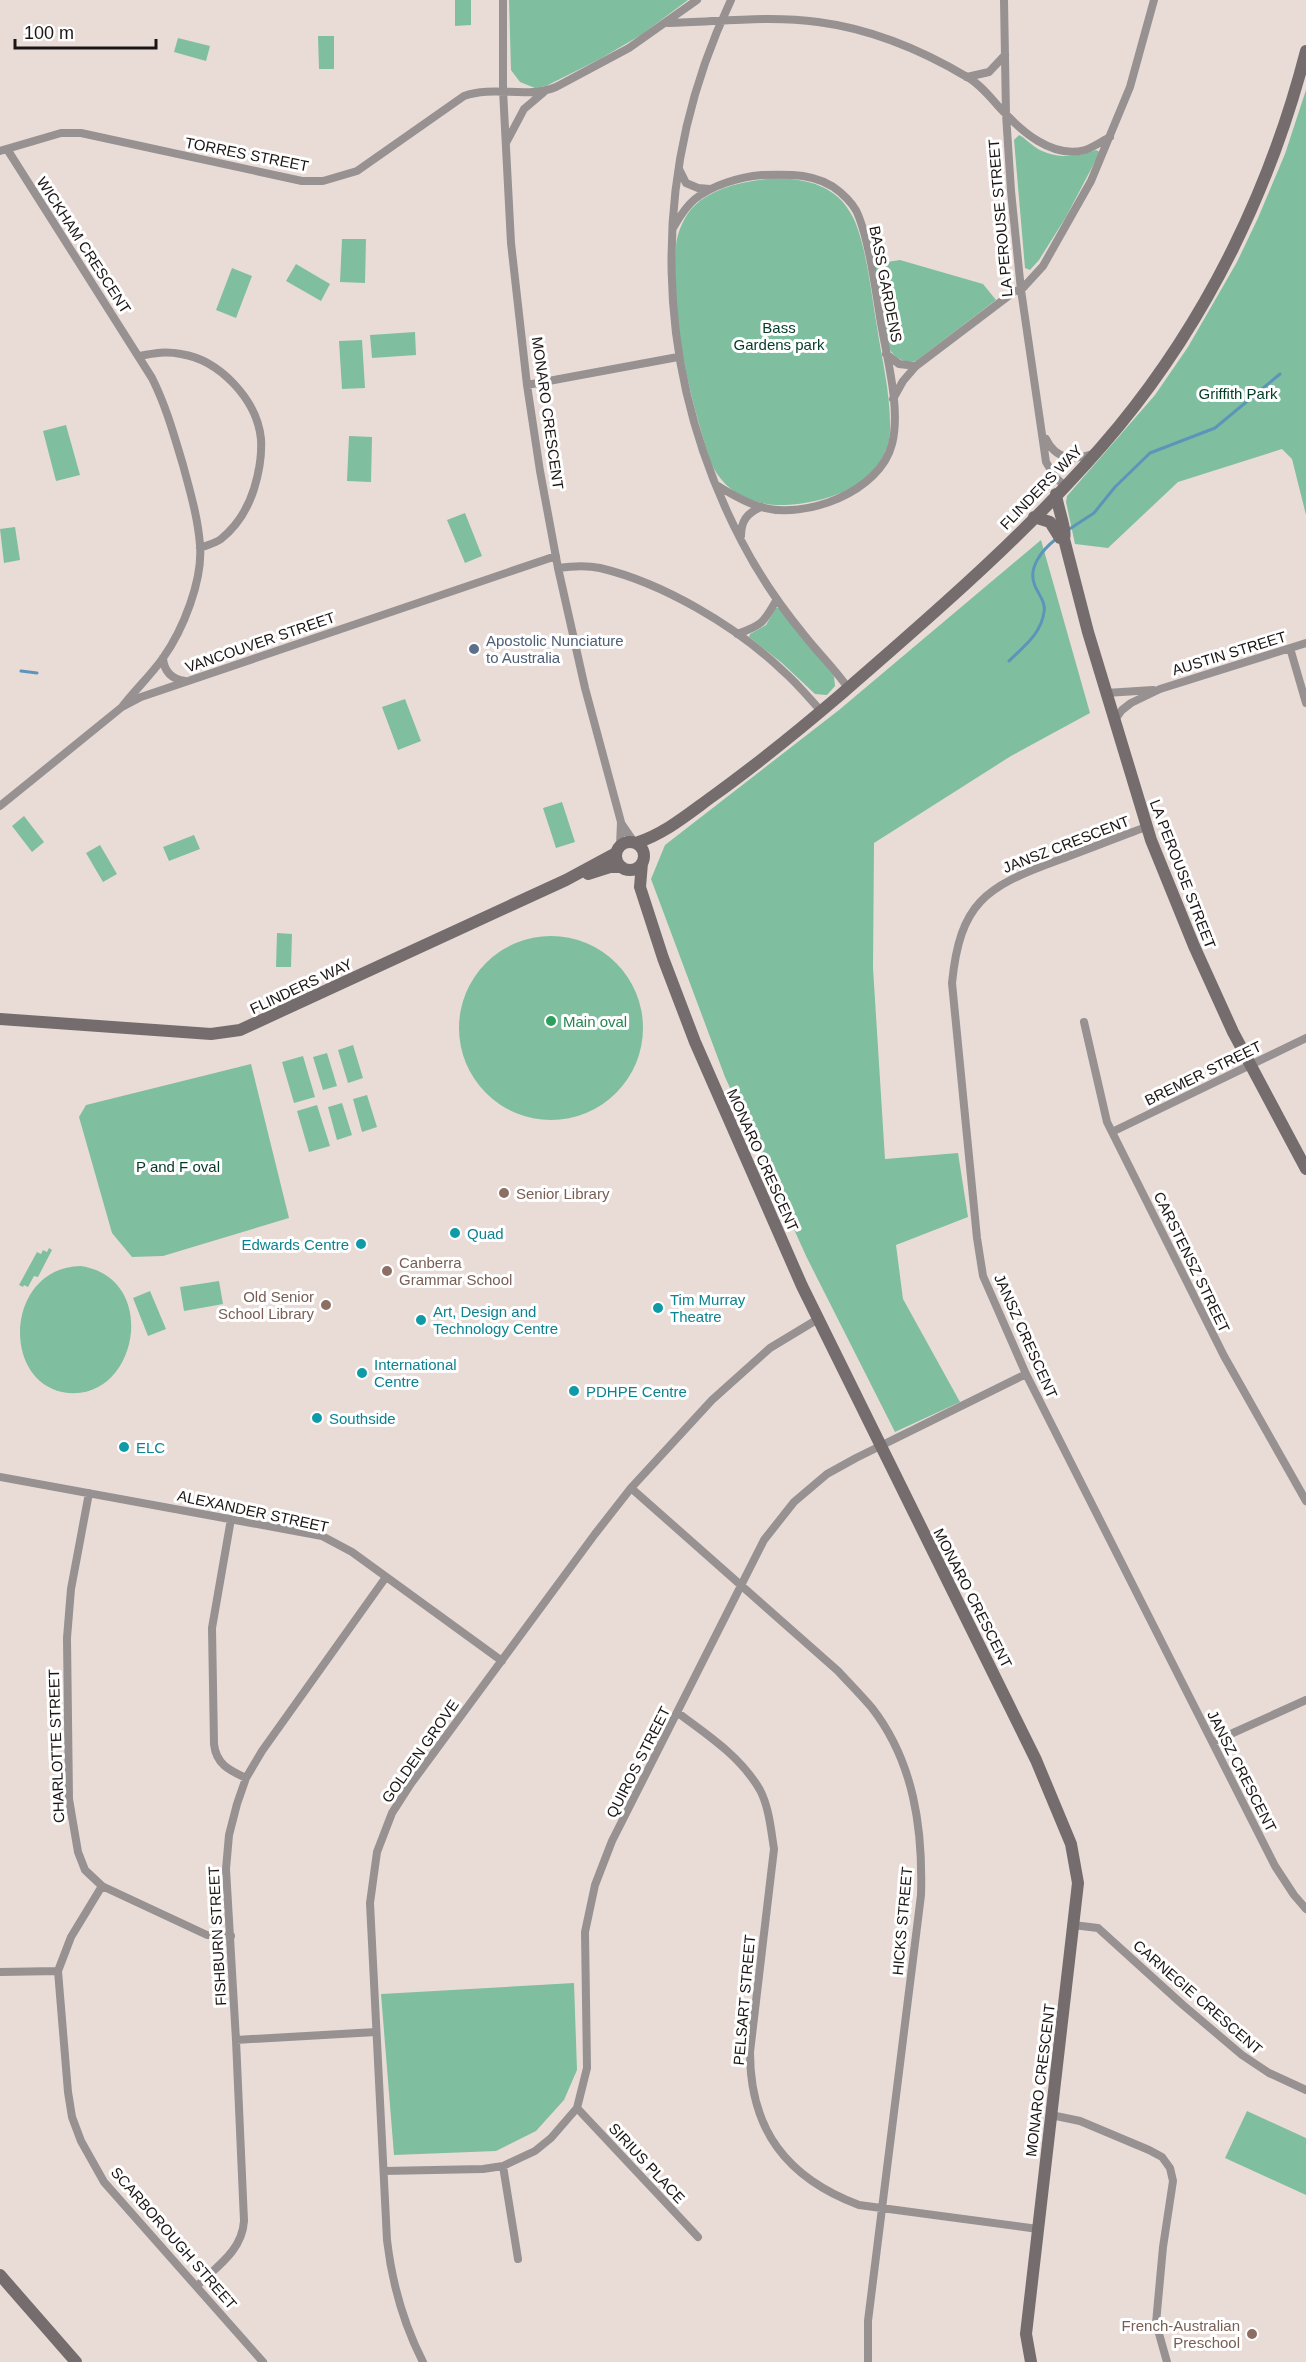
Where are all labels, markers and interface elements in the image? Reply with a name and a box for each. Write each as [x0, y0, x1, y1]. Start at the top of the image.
scale bar [15, 12, 156, 50]
text: 100 m [24, 23, 74, 43]
street label: TORRES STREET [184, 134, 310, 174]
street label: LA PEROUSE STREET [985, 138, 1015, 298]
street label: WICKHAM CRESCENT [34, 174, 134, 316]
street label: BASS GARDENS [866, 224, 906, 344]
park label: Bass Gardens park [734, 319, 825, 353]
street label: MONARO CRESCENT [529, 335, 567, 491]
park label: Griffith Park [1199, 385, 1278, 402]
street label: FLINDERS WAY [996, 441, 1086, 533]
street label: VANCOUVER STREET [183, 608, 337, 676]
street label: AUSTIN STREET [1170, 628, 1288, 678]
place label: Apostolic Nunciature to Australia [486, 632, 624, 666]
marker: Apostolic Nunciature to Australia [467, 642, 481, 656]
street label: LA PEROUSE STREET [1147, 797, 1219, 951]
street label: JANSZ CRESCENT [1000, 812, 1132, 876]
street label: FLINDERS WAY [247, 955, 355, 1017]
place label: Main oval [563, 1013, 627, 1030]
marker: Main oval [544, 1014, 558, 1028]
street label: BREMER STREET [1142, 1037, 1264, 1109]
street label: MONARO CRESCENT [724, 1086, 802, 1234]
park label: P and F oval [136, 1158, 220, 1175]
place label: Senior Library [516, 1185, 610, 1202]
marker: Senior Library [497, 1186, 511, 1200]
street label: CARSTENSZ STREET [1151, 1189, 1233, 1335]
place label: Quad [467, 1225, 504, 1242]
marker: Quad [448, 1226, 462, 1240]
place label: Edwards Centre [241, 1236, 349, 1253]
marker: Edwards Centre [354, 1237, 368, 1251]
place label: Canberra Grammar School [399, 1254, 512, 1288]
marker: Canberra Grammar School [380, 1264, 394, 1278]
street label: JANSZ CRESCENT [991, 1271, 1061, 1401]
place label: Old Senior School Library [218, 1288, 314, 1322]
place label: Tim Murray Theatre [670, 1291, 746, 1325]
marker: Old Senior School Library [319, 1298, 333, 1312]
marker: Tim Murray Theatre [651, 1301, 665, 1315]
place label: Art, Design and Technology Centre [433, 1303, 558, 1337]
marker: Art, Design and Technology Centre [414, 1313, 428, 1327]
place label: International Centre [374, 1356, 457, 1390]
marker: International Centre [355, 1366, 369, 1380]
place label: PDHPE Centre [586, 1383, 687, 1400]
marker: PDHPE Centre [567, 1384, 581, 1398]
place label: Southside [329, 1410, 396, 1427]
marker: Southside [310, 1411, 324, 1425]
place label: ELC [136, 1439, 165, 1456]
marker: ELC [117, 1440, 131, 1454]
street label: ALEXANDER STREET [176, 1487, 330, 1535]
street label: MONARO CRESCENT [930, 1525, 1016, 1671]
street label: CHARLOTTE STREET [45, 1669, 67, 1823]
street label: GOLDEN GROVE [378, 1696, 462, 1806]
street label: QUIROS STREET [603, 1704, 673, 1820]
street label: JANSZ CRESCENT [1204, 1707, 1280, 1835]
street label: FISHBURN STREET [205, 1866, 229, 2006]
street label: HICKS STREET [889, 1866, 915, 1976]
street label: PELSART STREET [730, 1934, 758, 2066]
street label: CARNEGIE CRESCENT [1130, 1936, 1266, 2058]
street label: MONARO CRESCENT [1022, 2002, 1058, 2158]
street label: SIRIUS PLACE [606, 2119, 688, 2207]
street label: SCARBOROUGH STREET [108, 2164, 240, 2312]
place label: French-Australian Preschool [1122, 2317, 1240, 2351]
marker: French-Australian Preschool [1245, 2327, 1259, 2341]

